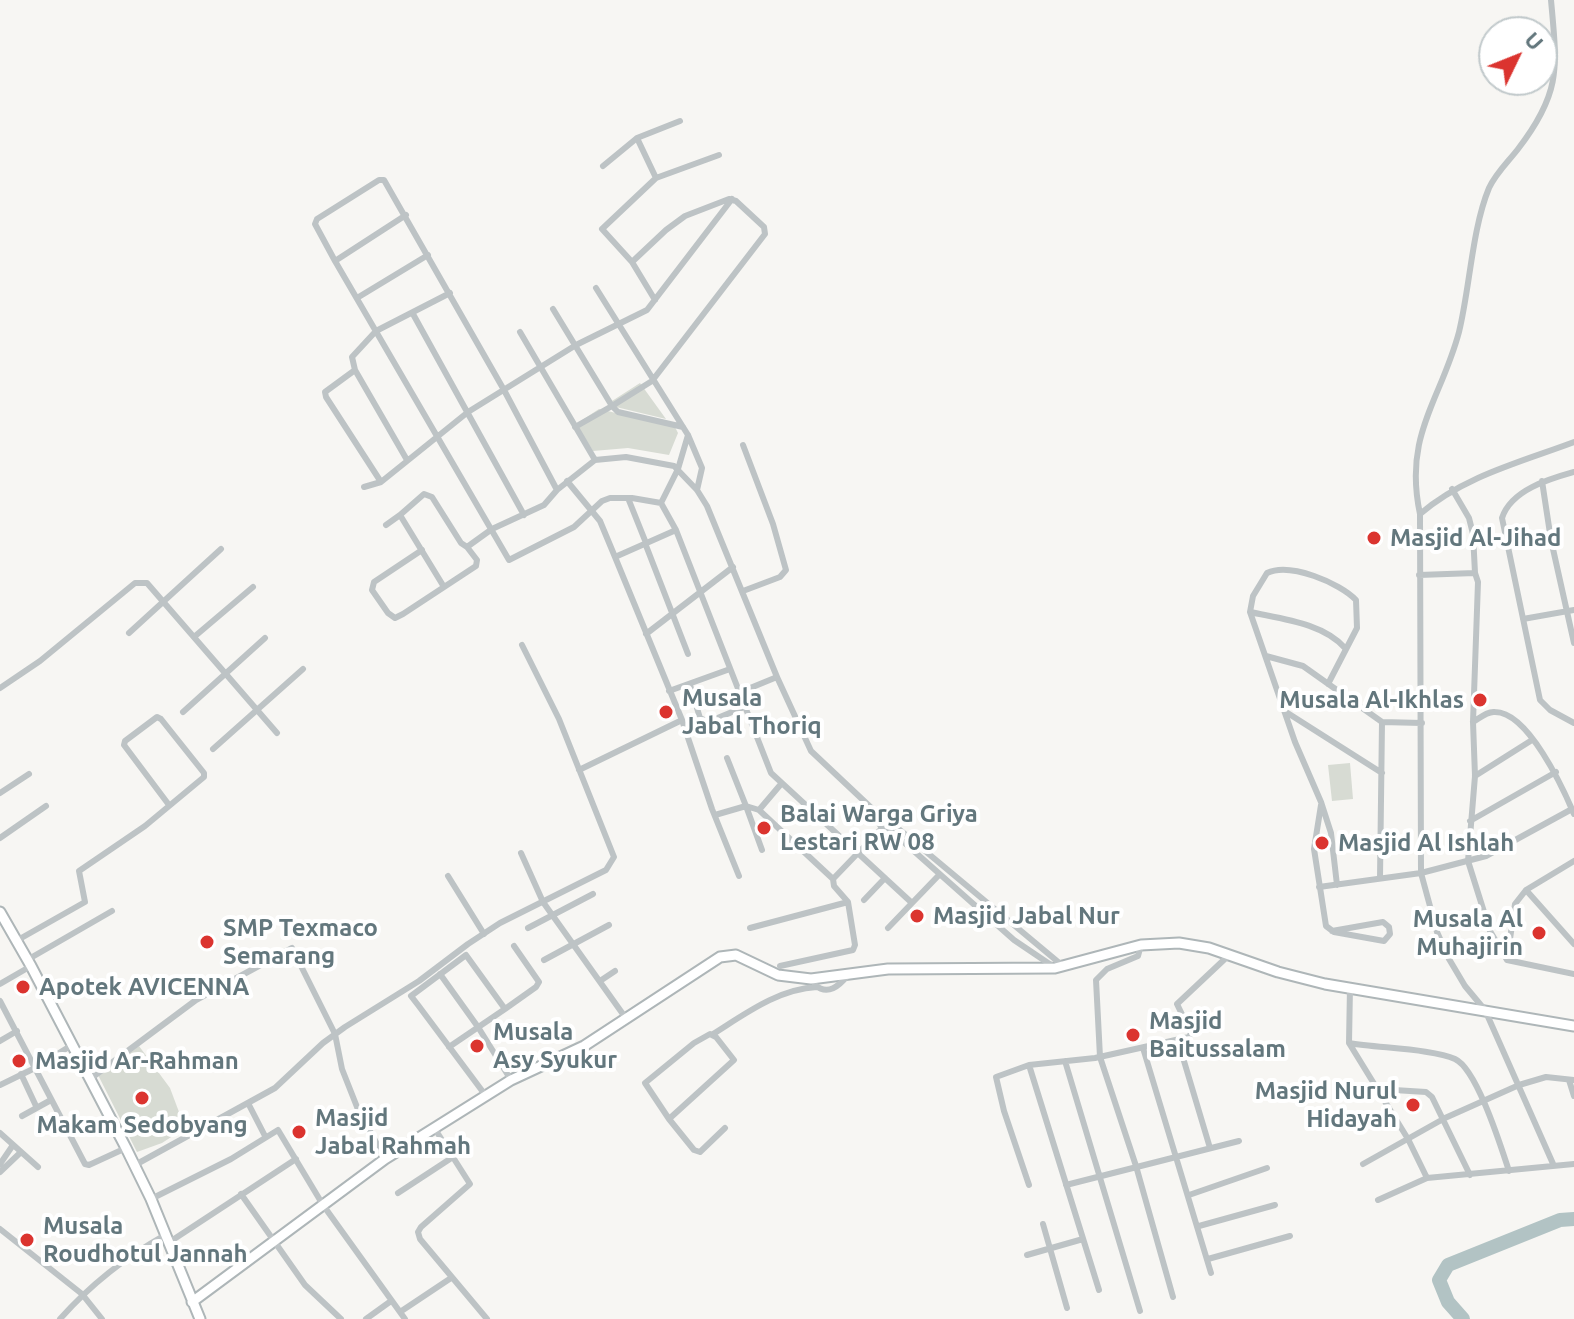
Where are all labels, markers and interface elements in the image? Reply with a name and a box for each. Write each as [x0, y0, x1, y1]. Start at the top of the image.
north arrow [1478, 16, 1558, 96]
text: U [1520, 26, 1549, 55]
place label: Masjid Al-Jihad [1390, 524, 1561, 552]
marker: Masjid Al-Jihad [1365, 529, 1383, 547]
place label: Musala Jabal Thoriq [682, 684, 822, 740]
place label: Musala Al-Ikhlas [1279, 686, 1464, 714]
marker: Musala Al-Ikhlas [1471, 691, 1489, 709]
marker: Musala Jabal Thoriq [657, 703, 675, 721]
place label: Balai Warga Griya Lestari RW 08 [780, 800, 978, 856]
marker: Balai Warga Griya Lestari RW 08 [755, 819, 773, 837]
place label: Masjid Al Ishlah [1338, 829, 1514, 857]
marker: Masjid Al Ishlah [1313, 834, 1331, 852]
place label: Masjid Jabal Nur [933, 902, 1120, 930]
place label: Musala Al Muhajirin [1413, 905, 1523, 961]
marker: Masjid Jabal Nur [908, 907, 926, 925]
place label: SMP Texmaco Semarang [223, 914, 378, 970]
marker: Musala Al Muhajirin [1530, 924, 1548, 942]
marker: SMP Texmaco Semarang [198, 933, 216, 951]
place label: Apotek AVICENNA [39, 973, 249, 1001]
marker: Apotek AVICENNA [14, 978, 32, 996]
place label: Masjid Baitussalam [1149, 1007, 1286, 1063]
place label: Musala Asy Syukur [493, 1018, 617, 1074]
marker: Masjid Baitussalam [1124, 1026, 1142, 1044]
marker: Musala Asy Syukur [468, 1037, 486, 1055]
place label: Masjid Ar-Rahman [35, 1047, 239, 1075]
marker: Masjid Ar-Rahman [10, 1052, 28, 1070]
place label: Masjid Nurul Hidayah [1255, 1077, 1397, 1133]
marker: Makam Sedobyang [133, 1089, 151, 1107]
marker: Masjid Nurul Hidayah [1404, 1096, 1422, 1114]
place label: Masjid Jabal Rahmah [315, 1104, 471, 1160]
place label: Makam Sedobyang [36, 1111, 248, 1139]
marker: Masjid Jabal Rahmah [290, 1123, 308, 1141]
place label: Musala Roudhotul Jannah [43, 1212, 248, 1268]
marker: Musala Roudhotul Jannah [18, 1231, 36, 1249]

